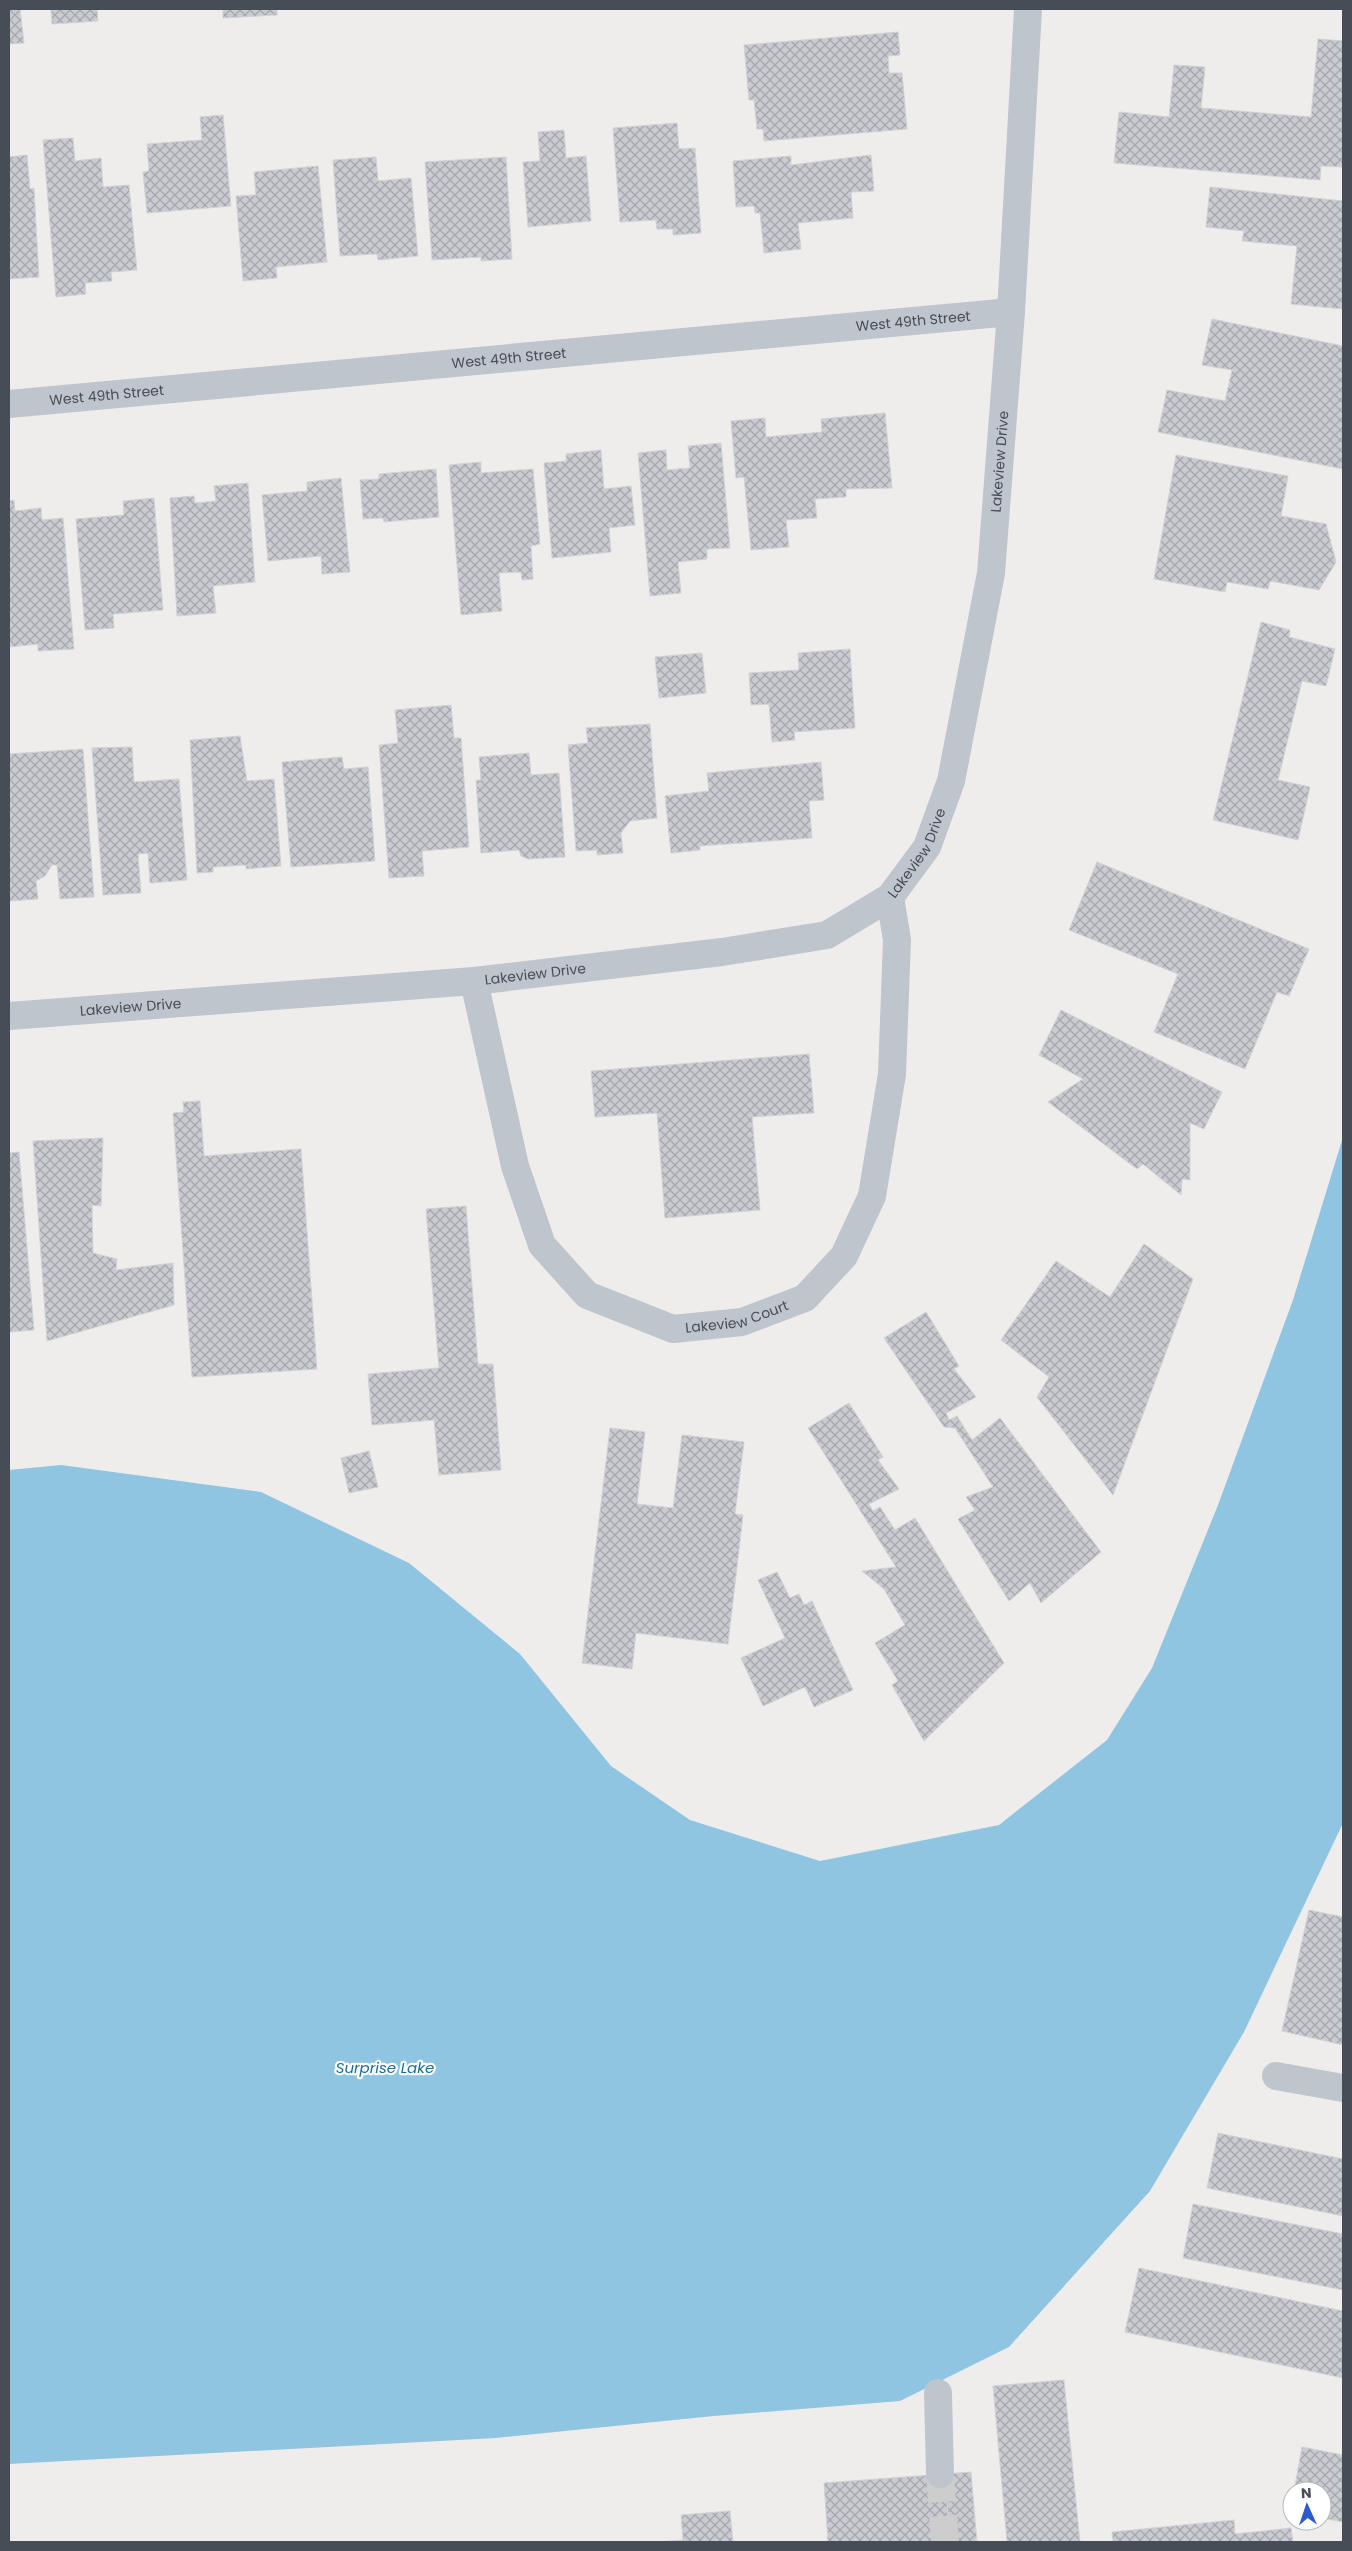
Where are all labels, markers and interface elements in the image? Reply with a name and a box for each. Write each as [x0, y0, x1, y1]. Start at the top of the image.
street label: West 49th Street [855, 306, 971, 336]
street label: West 49th Street [451, 343, 567, 373]
street label: West 49th Street [48, 380, 165, 410]
street label: Lakeview Drive [986, 410, 1013, 513]
street label: Lakeview Drive [883, 805, 950, 902]
street label: Lakeview Drive [484, 958, 587, 990]
street label: Lakeview Drive [79, 993, 182, 1021]
street label: Lakeview Court [684, 1295, 791, 1338]
water label: Surprise Lake [336, 2057, 434, 2078]
north arrow [1282, 2481, 1332, 2531]
text: N [1301, 2483, 1312, 2503]

